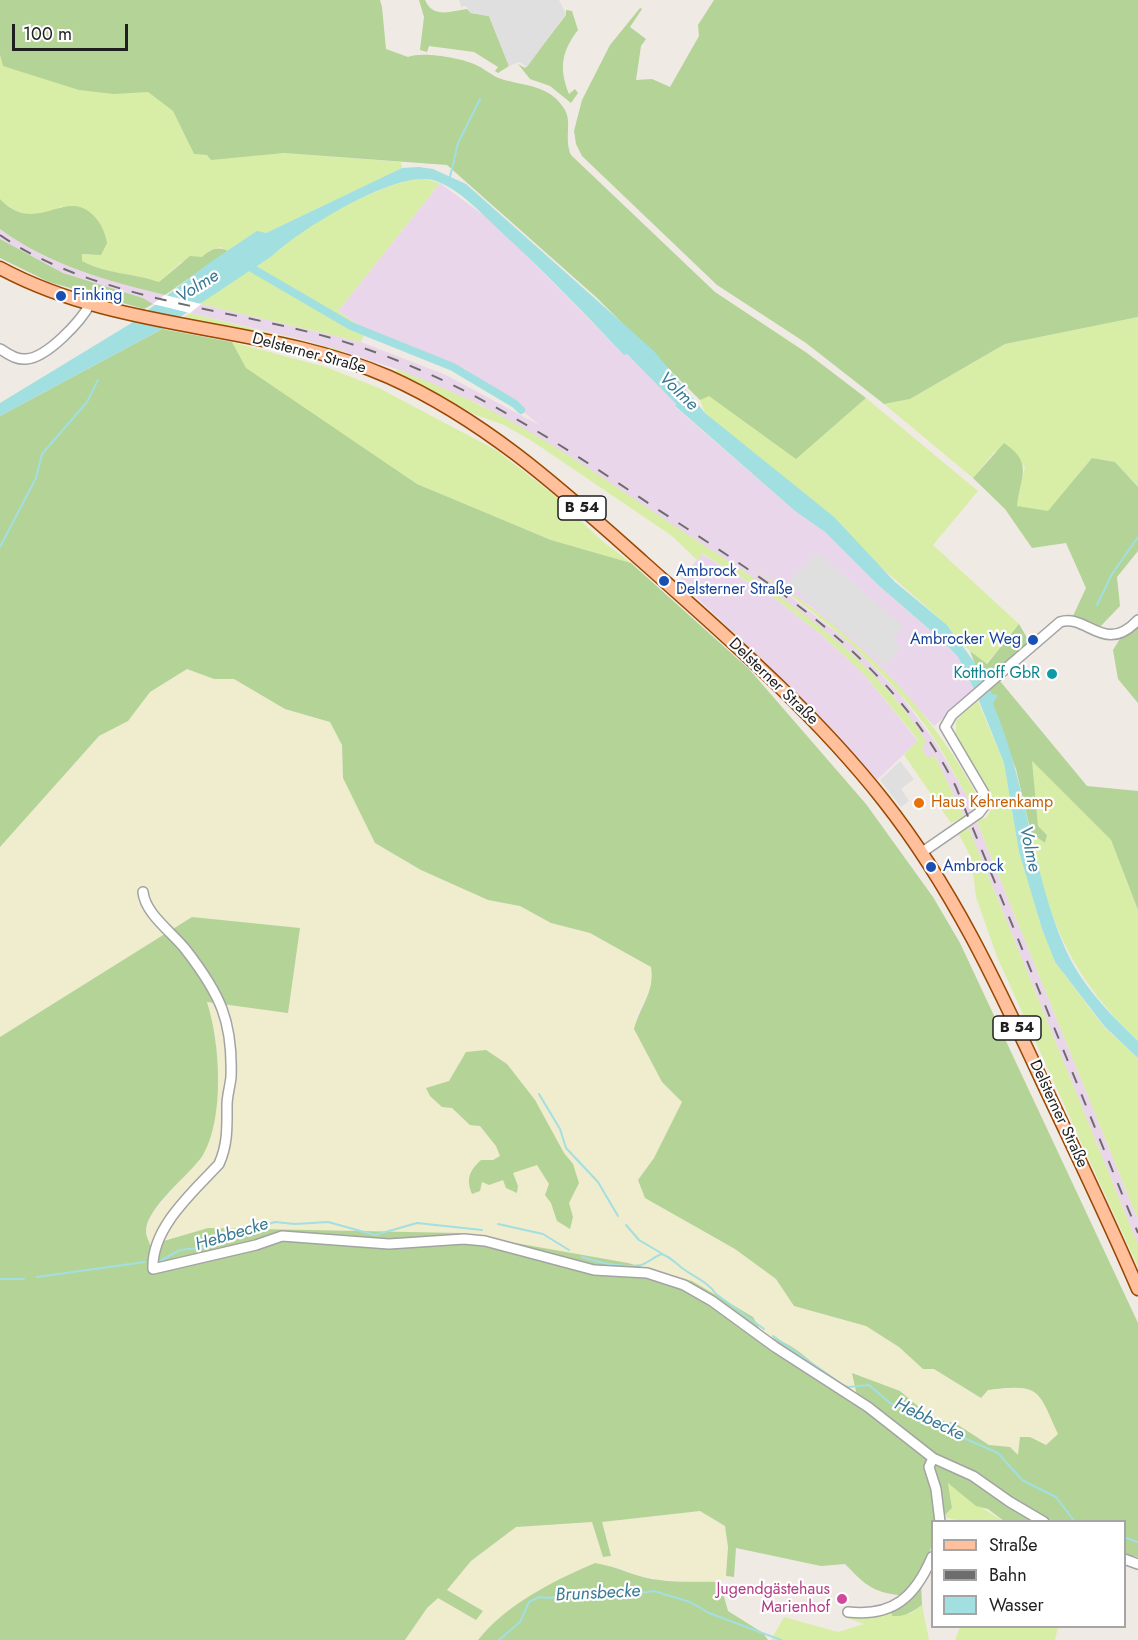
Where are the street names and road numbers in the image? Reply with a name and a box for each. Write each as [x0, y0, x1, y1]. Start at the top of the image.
street label: Delsterner Straße [250, 330, 368, 378]
road number: B 54 [558, 496, 606, 520]
street label: Delsterner Straße [724, 635, 822, 729]
road number: B 54 [993, 1016, 1041, 1040]
street label: Delsterner Straße [1025, 1057, 1091, 1171]

